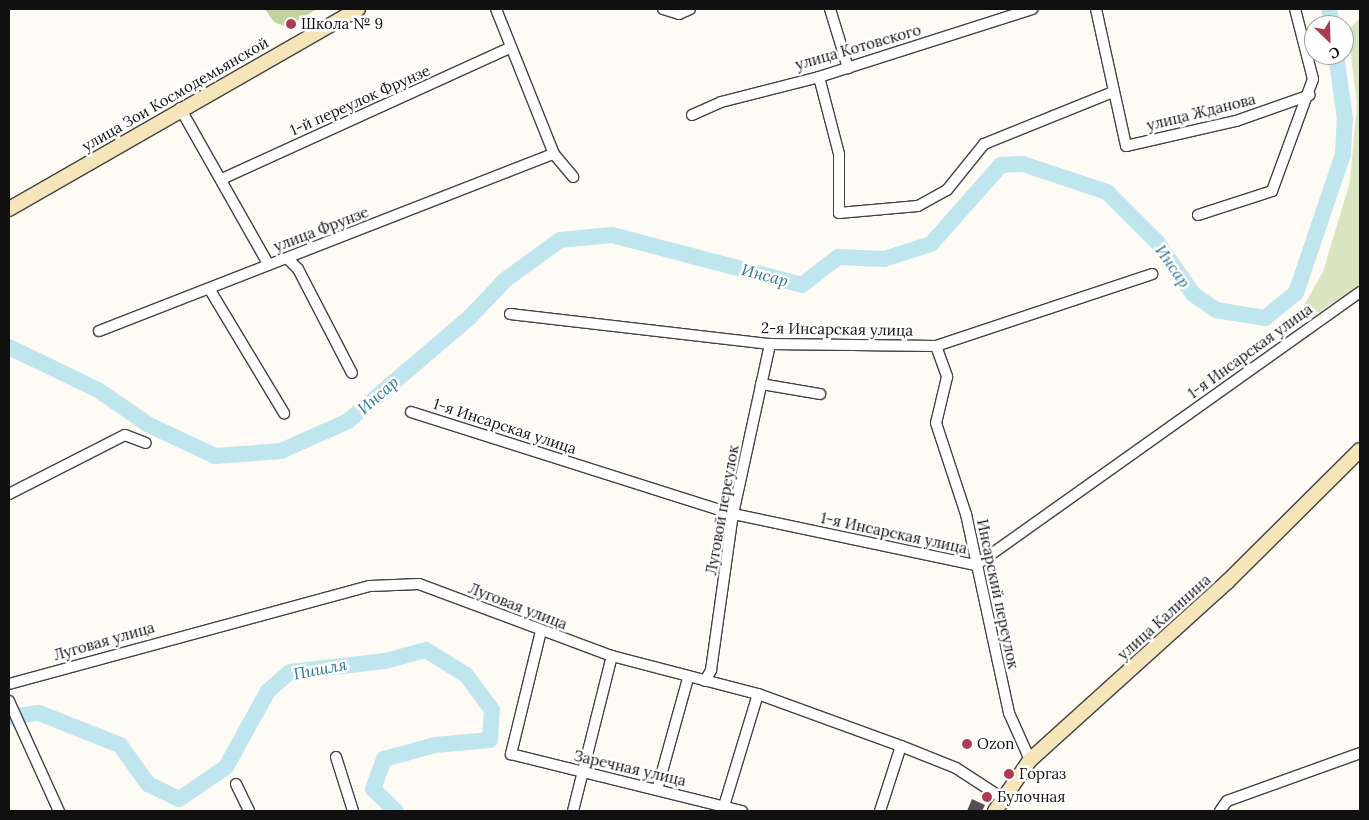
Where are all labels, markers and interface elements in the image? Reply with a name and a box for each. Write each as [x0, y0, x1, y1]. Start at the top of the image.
place label: Школа № 9 [301, 15, 383, 33]
north arrow [1304, 15, 1354, 65]
marker: Школа № 9 [285, 18, 297, 30]
street label: улица Котовского [793, 20, 923, 74]
street label: улица Зои Космодемьянской [79, 33, 271, 155]
text: С [1327, 43, 1343, 63]
street label: 1-й переулок Фрунзе [287, 61, 433, 139]
street label: улица Жданова [1145, 90, 1257, 134]
street label: улица Фрунзе [271, 203, 371, 255]
water label: Инсар [1152, 241, 1194, 291]
water label: Инсар [740, 260, 790, 290]
street label: 1-я Инсарская улица [1184, 300, 1316, 402]
street label: 2-я Инсарская улица [761, 319, 913, 339]
water label: Инсар [354, 372, 402, 418]
street label: 1-я Инсарская улица [431, 394, 579, 458]
street label: Луговой переулок [702, 444, 742, 576]
street label: 1-я Инсарская улица [819, 509, 969, 557]
street label: Инсарский переулок [973, 518, 1023, 670]
street label: улица Калинина [1114, 570, 1214, 664]
street label: Луговая улица [466, 579, 570, 633]
street label: Луговая улица [51, 618, 157, 664]
water label: Пишля [292, 654, 348, 684]
place label: Ozon [977, 735, 1014, 753]
marker: Ozon [961, 738, 973, 750]
street label: Заречная улица [572, 746, 688, 790]
place label: Горгаз [1019, 765, 1066, 783]
marker: Горгаз [1003, 768, 1015, 780]
place label: Булочная [997, 788, 1066, 806]
marker: Булочная [981, 791, 993, 803]

